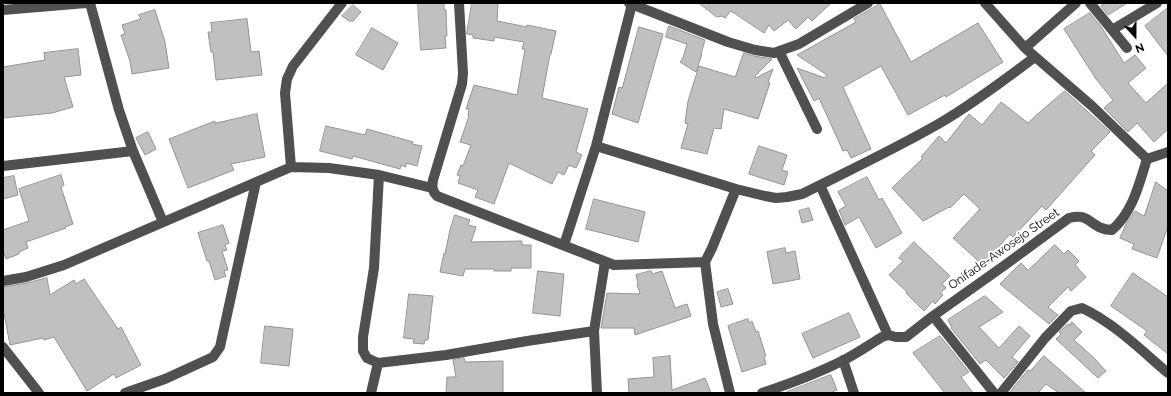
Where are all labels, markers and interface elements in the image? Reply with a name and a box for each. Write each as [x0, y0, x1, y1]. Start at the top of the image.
north arrow [1115, 16, 1155, 56]
text: N [1133, 40, 1146, 55]
street label: Onifade-Awosejo Street [946, 205, 1062, 293]

